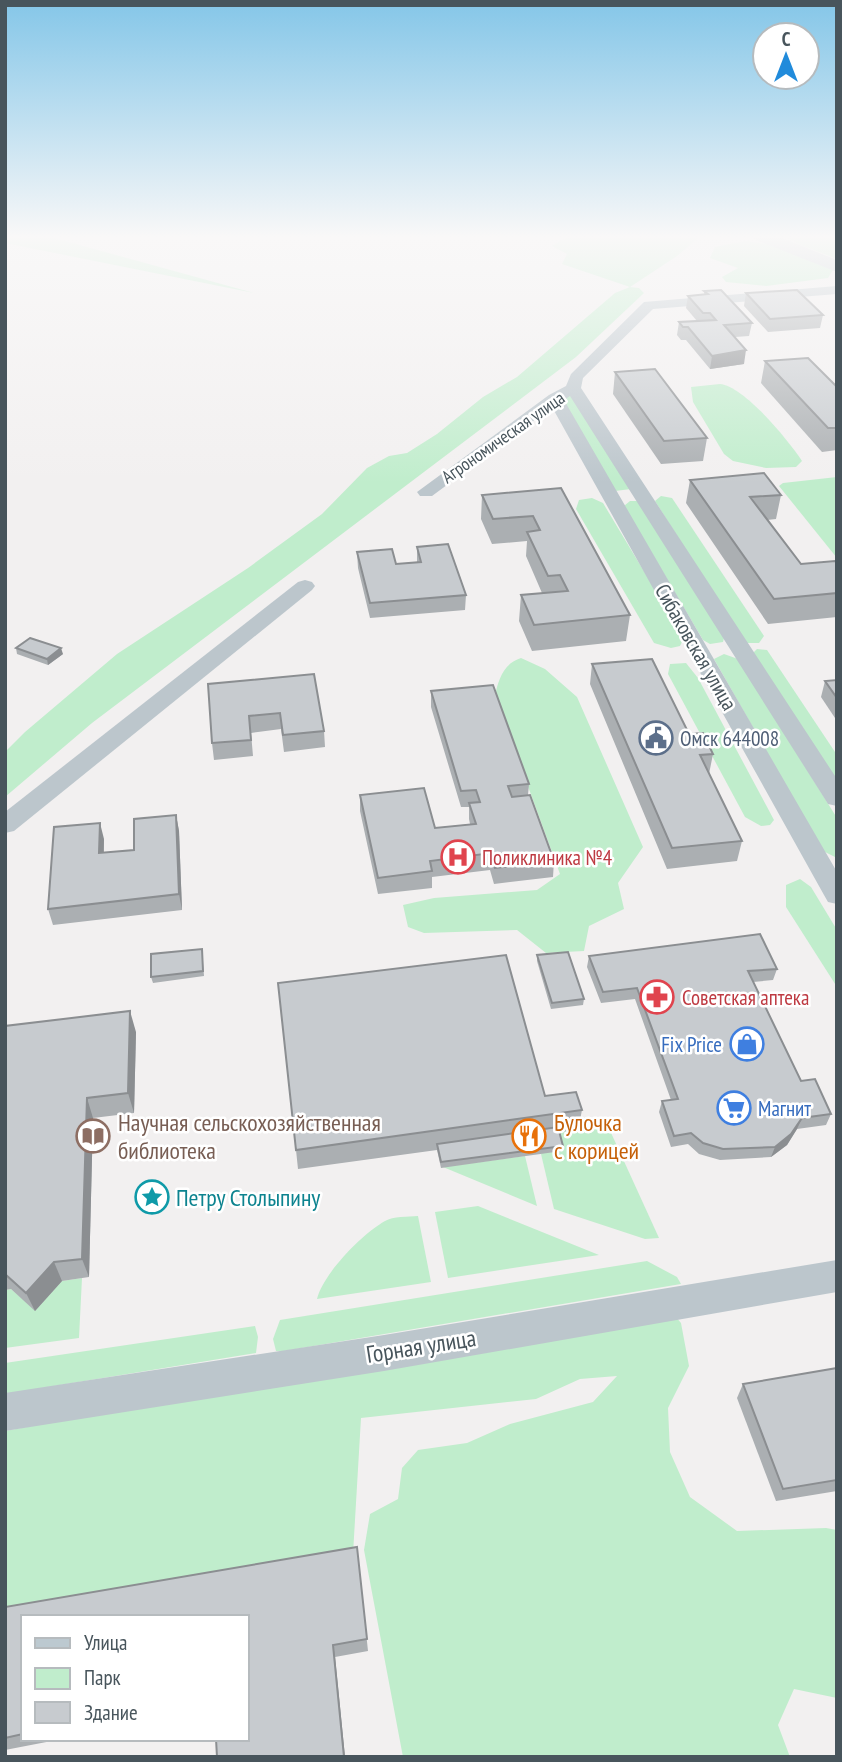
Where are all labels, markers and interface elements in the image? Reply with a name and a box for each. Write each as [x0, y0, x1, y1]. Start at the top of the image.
north arrow [751, 21, 821, 91]
text: С [782, 27, 791, 51]
street label: Агрономическая улица [437, 386, 569, 488]
street label: Сибаковская улица [649, 579, 743, 715]
public building icon: Омск 644008 [637, 719, 675, 757]
place label: Омск 644008 [680, 725, 779, 752]
hospital icon: Поликлиника №4 [439, 838, 477, 876]
place label: Поликлиника №4 [482, 844, 613, 871]
pharmacy icon: Советская аптека [638, 978, 676, 1016]
place label: Советская аптека [682, 984, 809, 1011]
shop icon: Fix Price [728, 1025, 766, 1063]
place label: Fix Price [661, 1031, 722, 1058]
supermarket icon: Магнит [715, 1089, 753, 1127]
place label: Магнит [758, 1095, 811, 1122]
place label: Научная сельскохозяйственная библиотека [118, 1107, 381, 1166]
place label: Булочка с корицей [554, 1107, 639, 1166]
library icon: Научная сельскохозяйственная библиотека [74, 1117, 112, 1155]
restaurant icon: Булочка с корицей [510, 1117, 548, 1155]
place icon: Петру Столыпину [133, 1178, 171, 1216]
place label: Петру Столыпину [176, 1182, 320, 1213]
street label: Горная улица [364, 1322, 478, 1370]
legend [21, 1615, 248, 1741]
text: Улица [84, 1629, 127, 1656]
text: Парк [84, 1664, 121, 1691]
text: Здание [84, 1699, 138, 1726]

